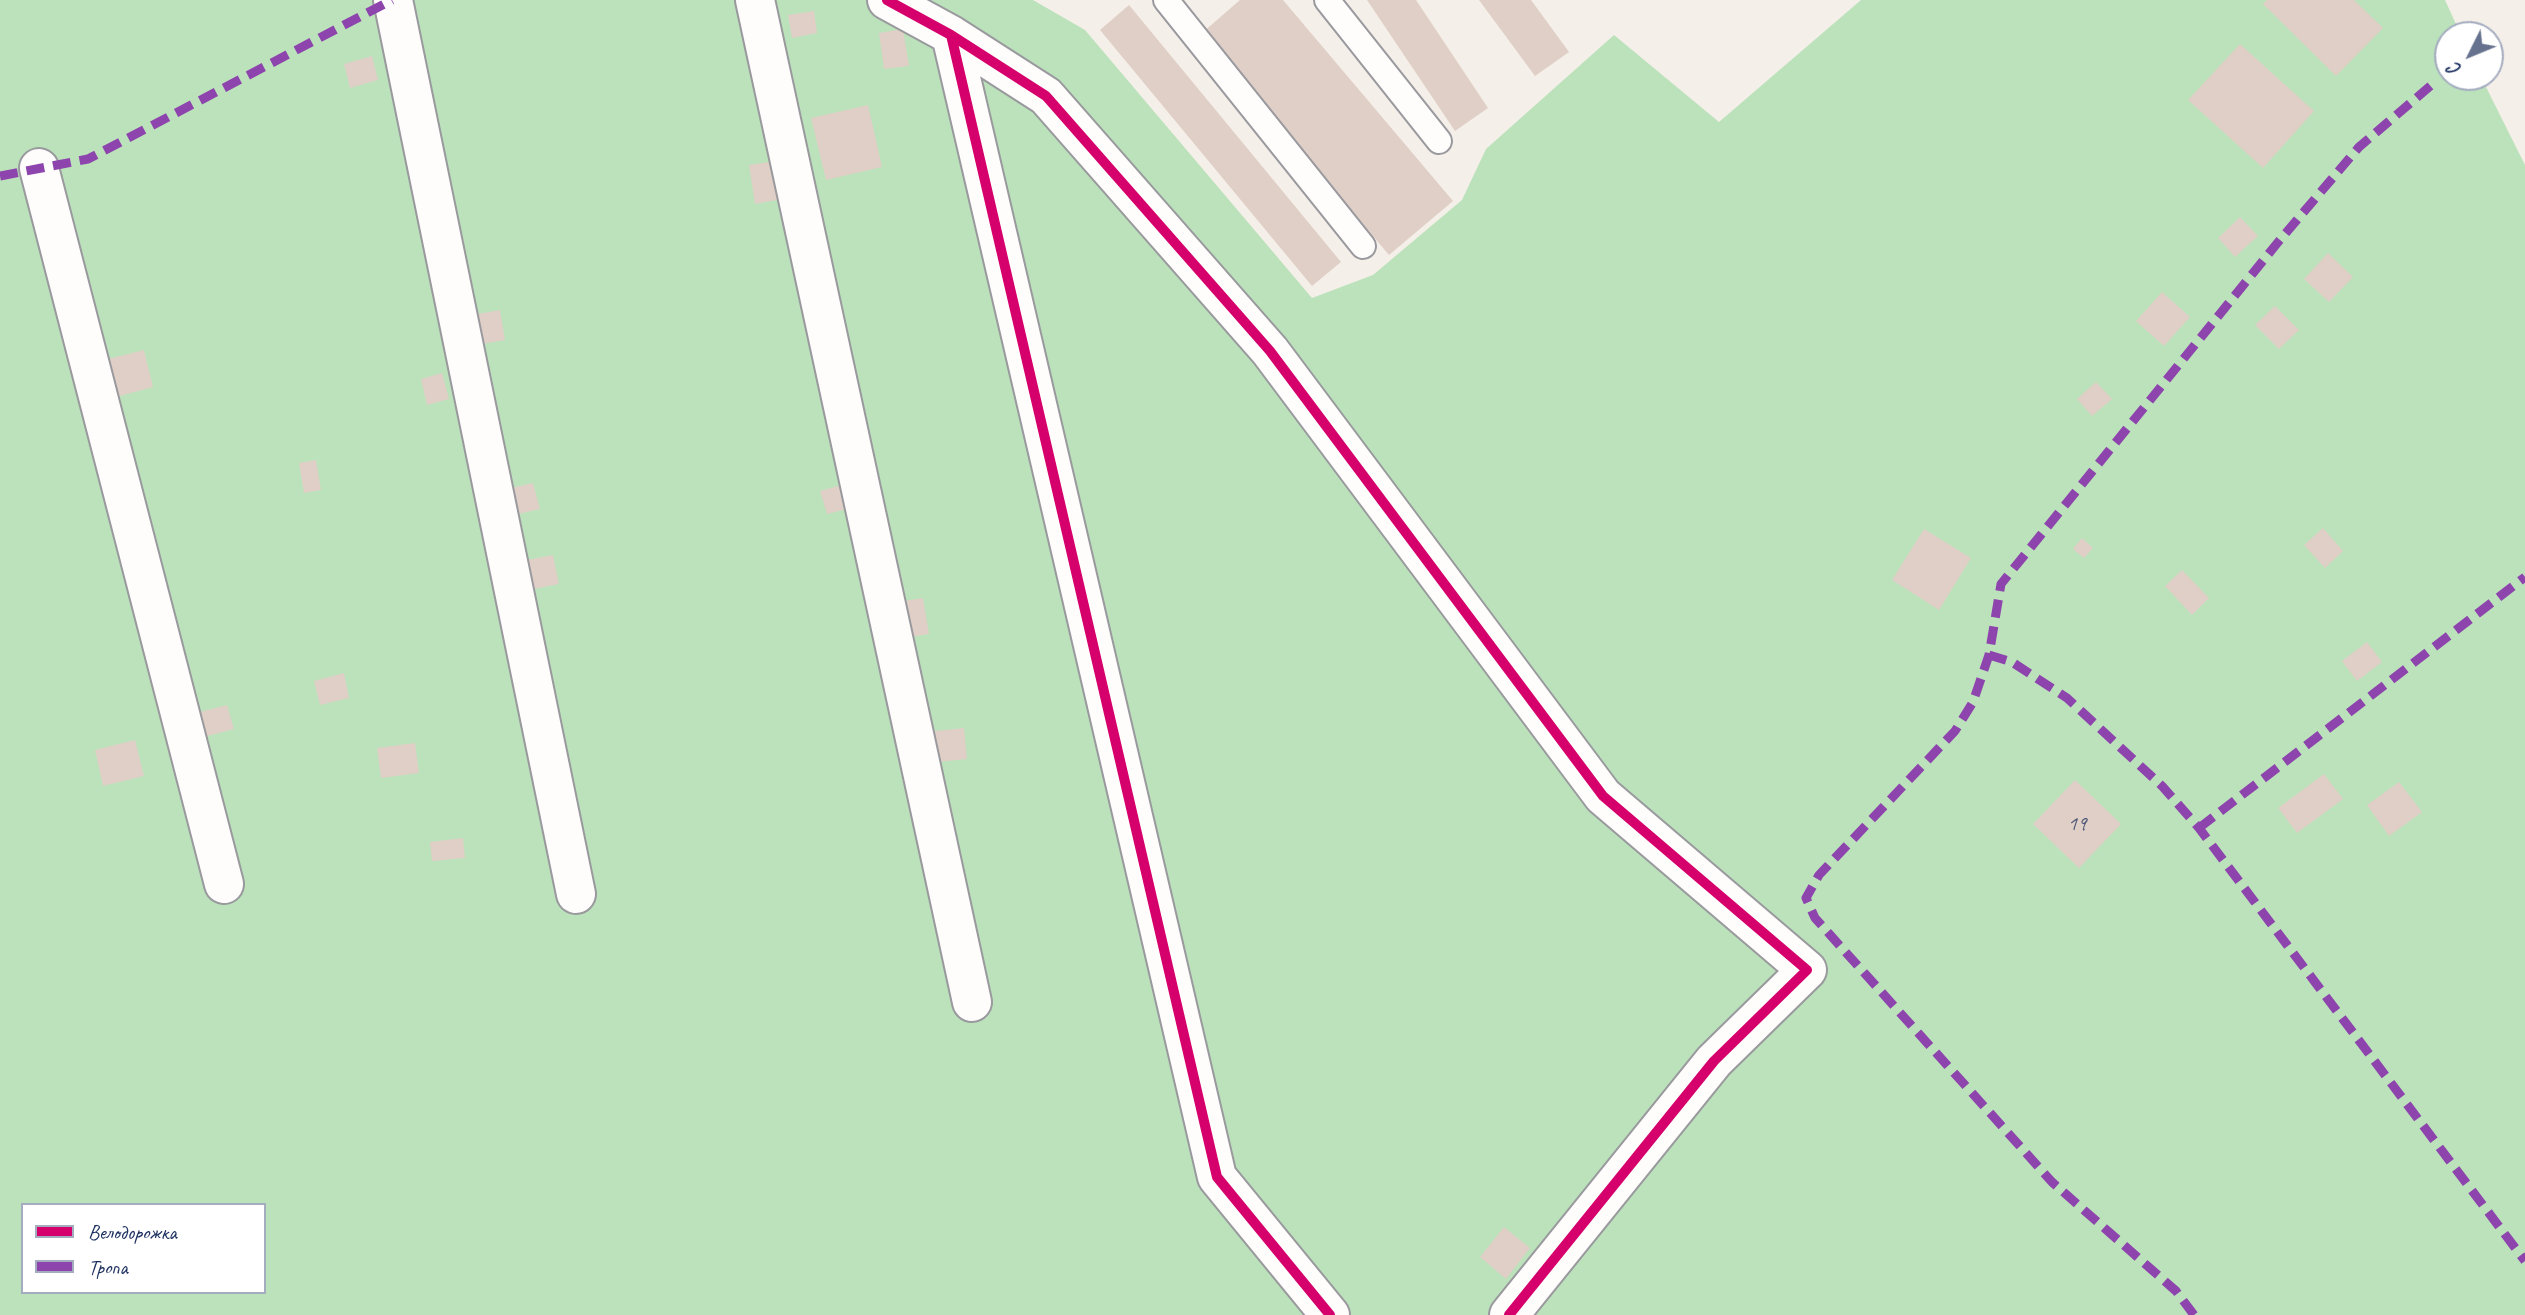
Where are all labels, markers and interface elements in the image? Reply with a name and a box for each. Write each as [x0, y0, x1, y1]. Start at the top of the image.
north arrow [2434, 21, 2504, 91]
text: С [2443, 57, 2467, 81]
house number: 19 [2068, 811, 2086, 837]
legend [21, 1203, 266, 1294]
text: Велодорожка [88, 1219, 177, 1245]
text: Тропа [88, 1254, 128, 1280]

